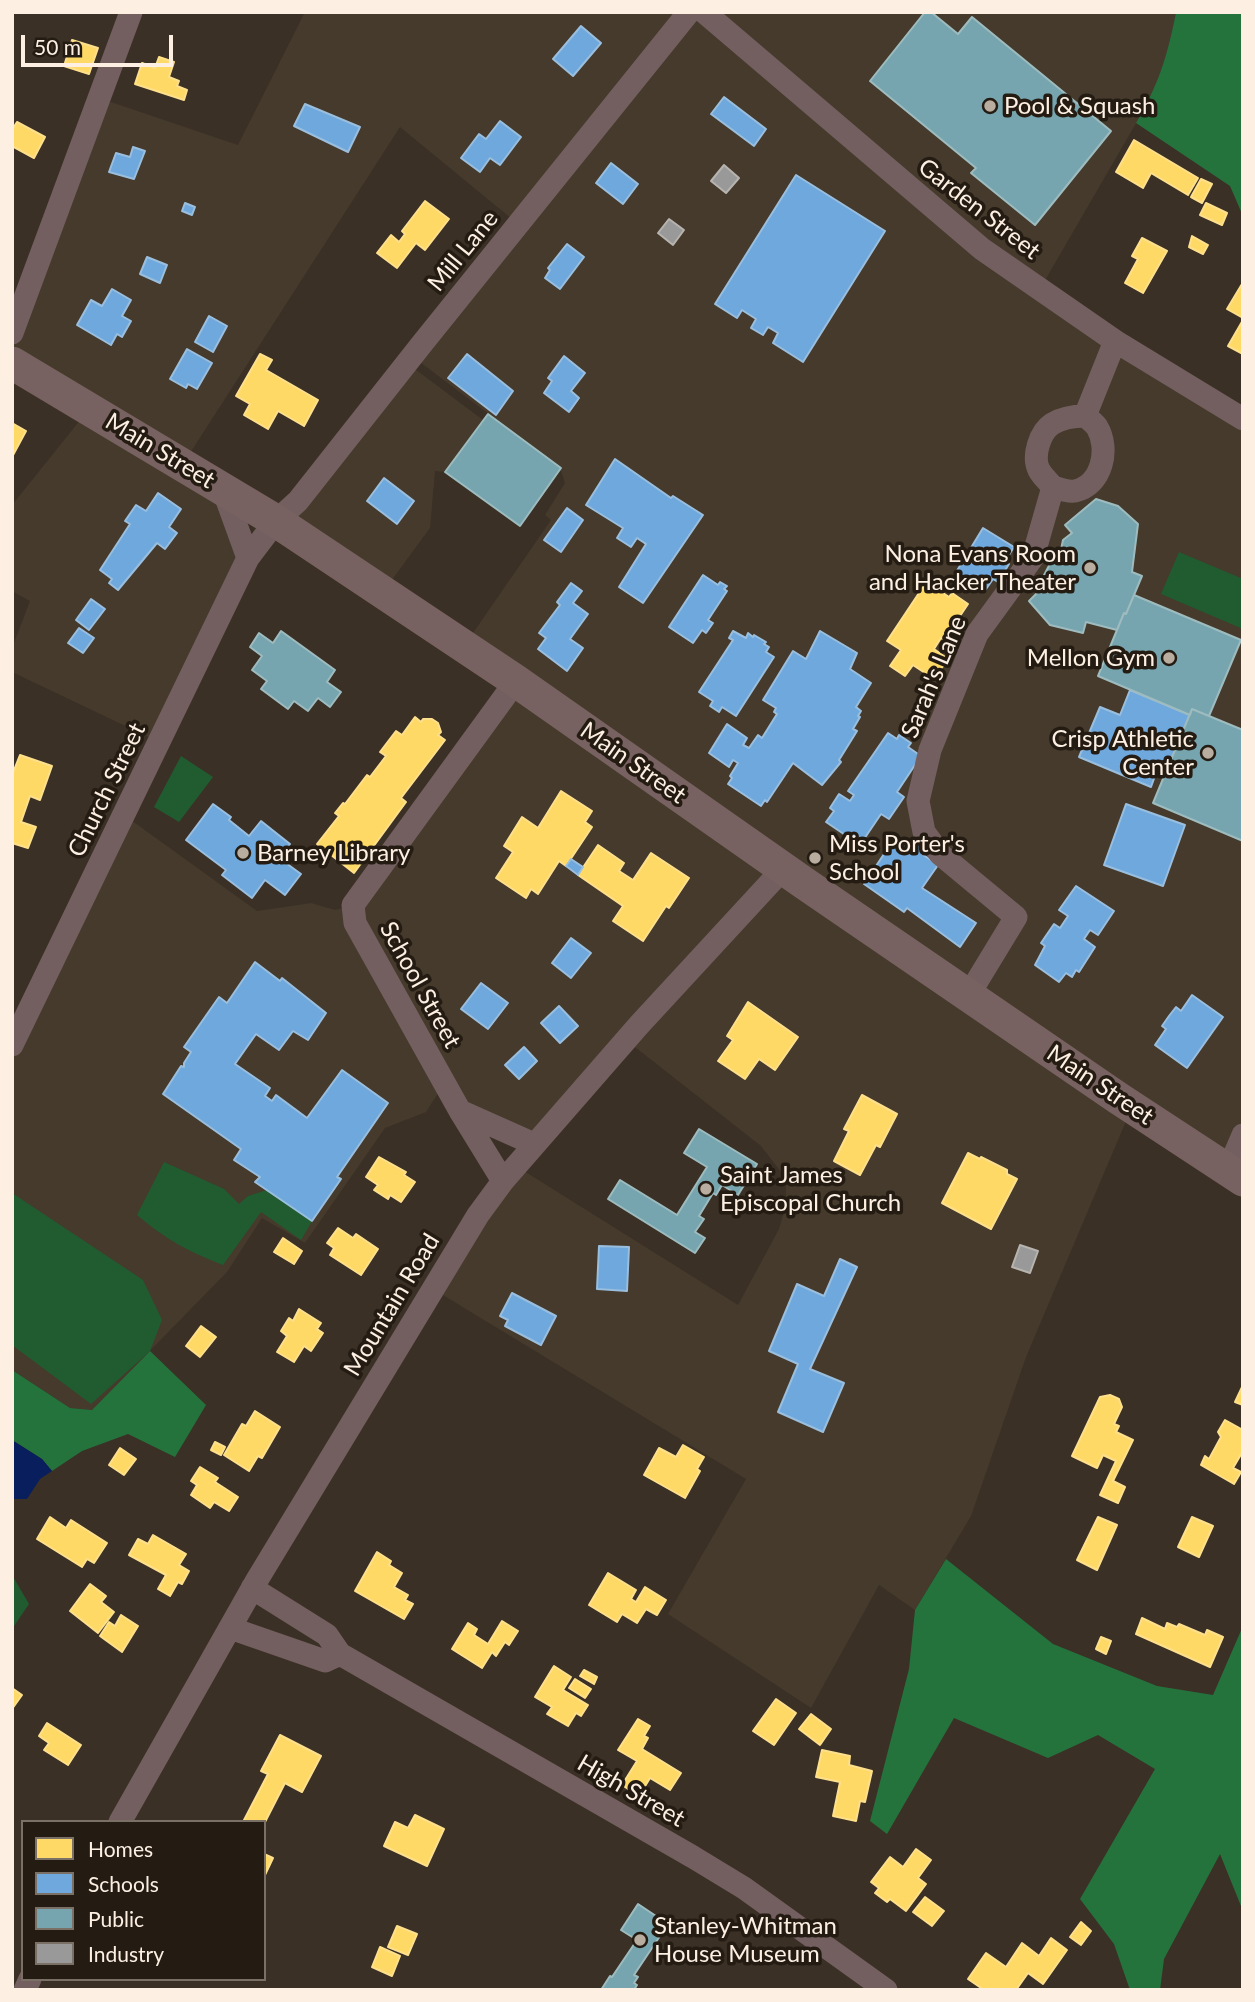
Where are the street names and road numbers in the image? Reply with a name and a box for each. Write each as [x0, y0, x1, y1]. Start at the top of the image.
street label: Garden Street [912, 153, 1046, 265]
street label: Mill Lane [422, 205, 504, 297]
street label: Main Street [100, 407, 220, 495]
street label: Sarah's Lane [895, 612, 973, 742]
street label: Main Street [575, 716, 691, 810]
street label: Church Street [62, 718, 152, 862]
street label: School Street [373, 917, 467, 1053]
street label: Main Street [1041, 1039, 1159, 1131]
street label: Mountain Road [338, 1229, 446, 1381]
street label: High Street [572, 1749, 690, 1833]

